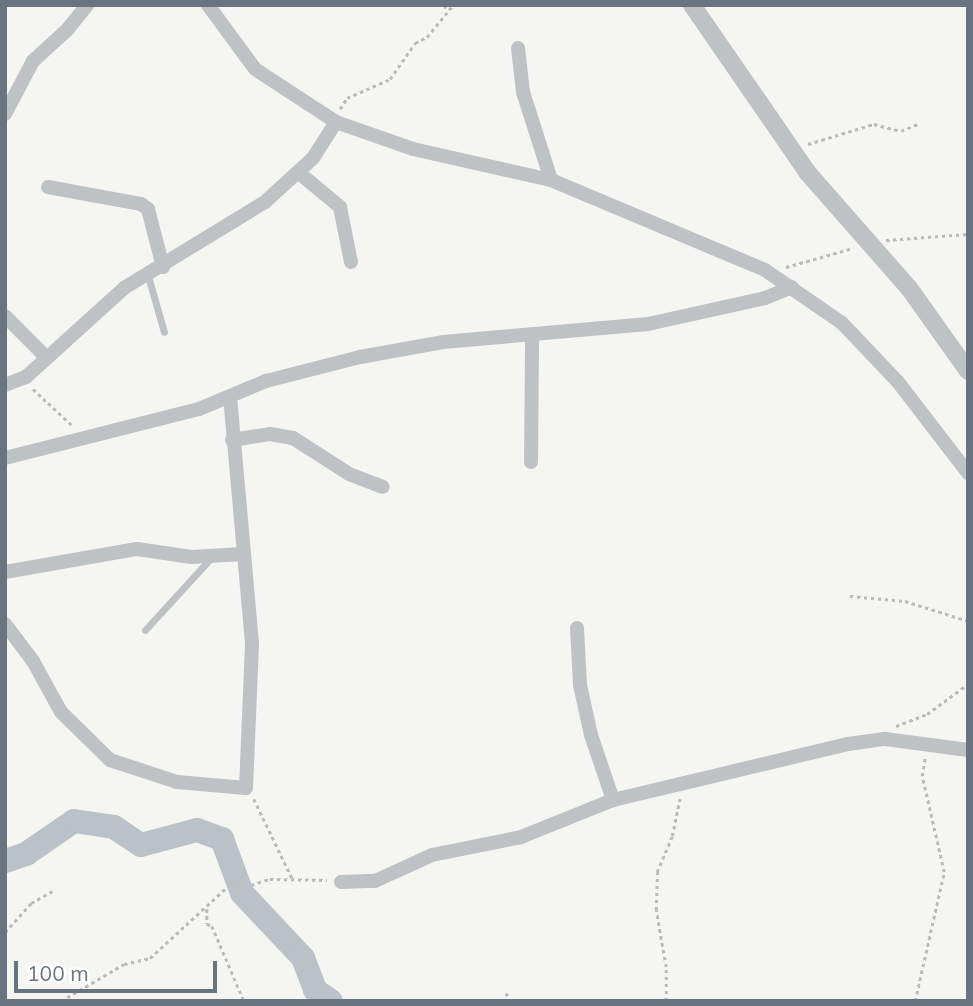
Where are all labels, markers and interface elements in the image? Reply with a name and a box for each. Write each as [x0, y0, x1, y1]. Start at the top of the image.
scale bar [18, 946, 220, 990]
text: 100 m [27, 960, 89, 986]

